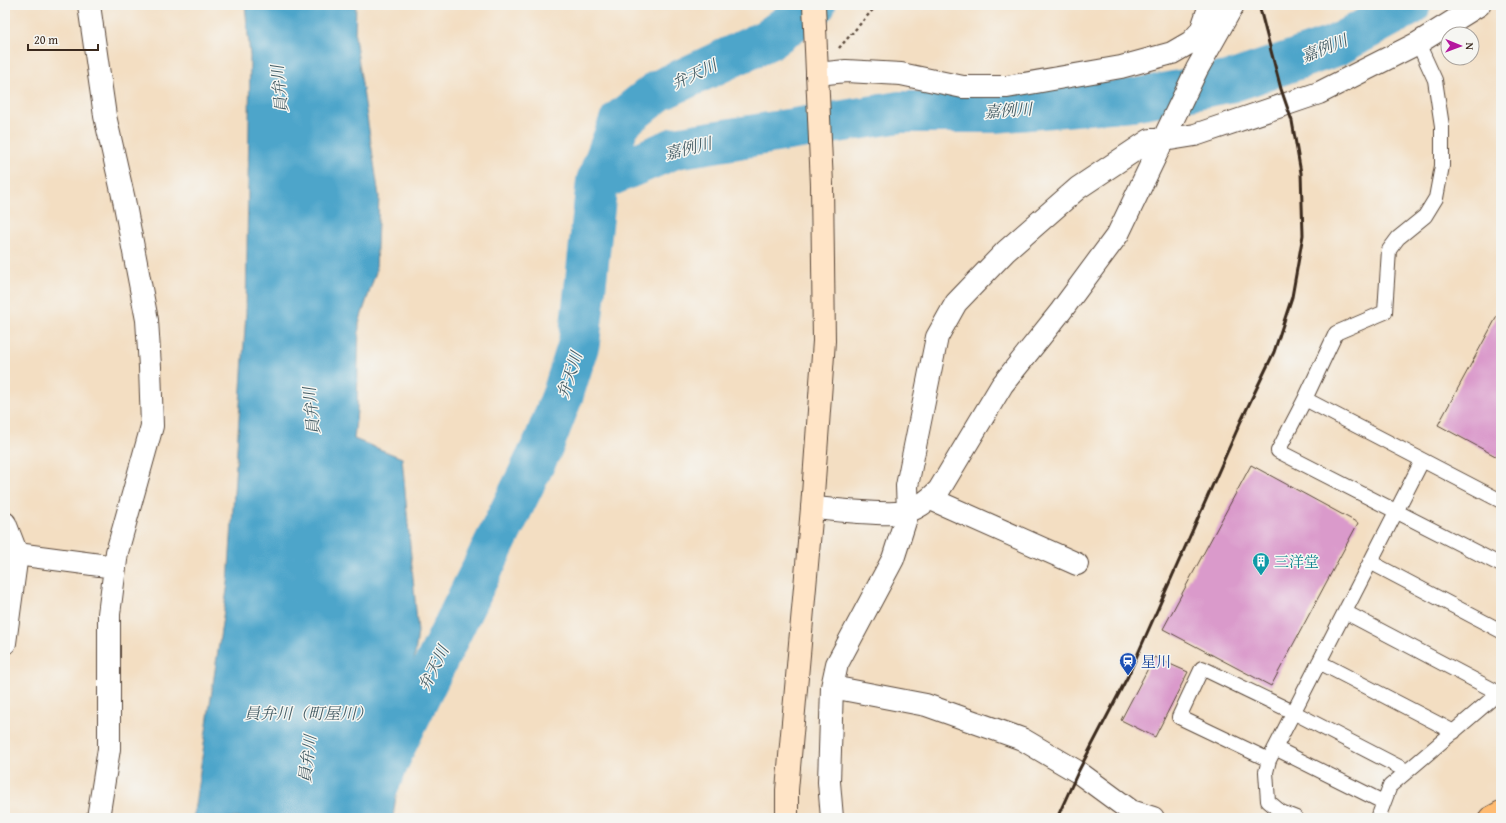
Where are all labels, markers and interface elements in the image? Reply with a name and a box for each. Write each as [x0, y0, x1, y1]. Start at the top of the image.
scale bar [28, 26, 98, 52]
north arrow [1440, 26, 1480, 66]
water label: 嘉例川 [1297, 27, 1353, 68]
text: 20 m [34, 31, 58, 48]
text: N [1462, 42, 1478, 51]
water label: 弁天川 [667, 52, 723, 95]
water label: 員弁川 [264, 62, 293, 114]
water label: 嘉例川 [983, 96, 1035, 124]
water label: 嘉例川 [662, 130, 716, 165]
water label: 弁天川 [550, 347, 588, 402]
water label: 員弁川 [296, 384, 325, 436]
building icon: 三洋堂 [1251, 551, 1271, 576]
place label: 三洋堂 [1274, 551, 1319, 572]
water label: 弁天川 [412, 639, 455, 695]
station icon: 星川 [1118, 651, 1138, 676]
place label: 星川 [1141, 651, 1171, 672]
water label: 員弁川（町屋川） [244, 701, 372, 725]
water label: 員弁川 [292, 732, 322, 784]

